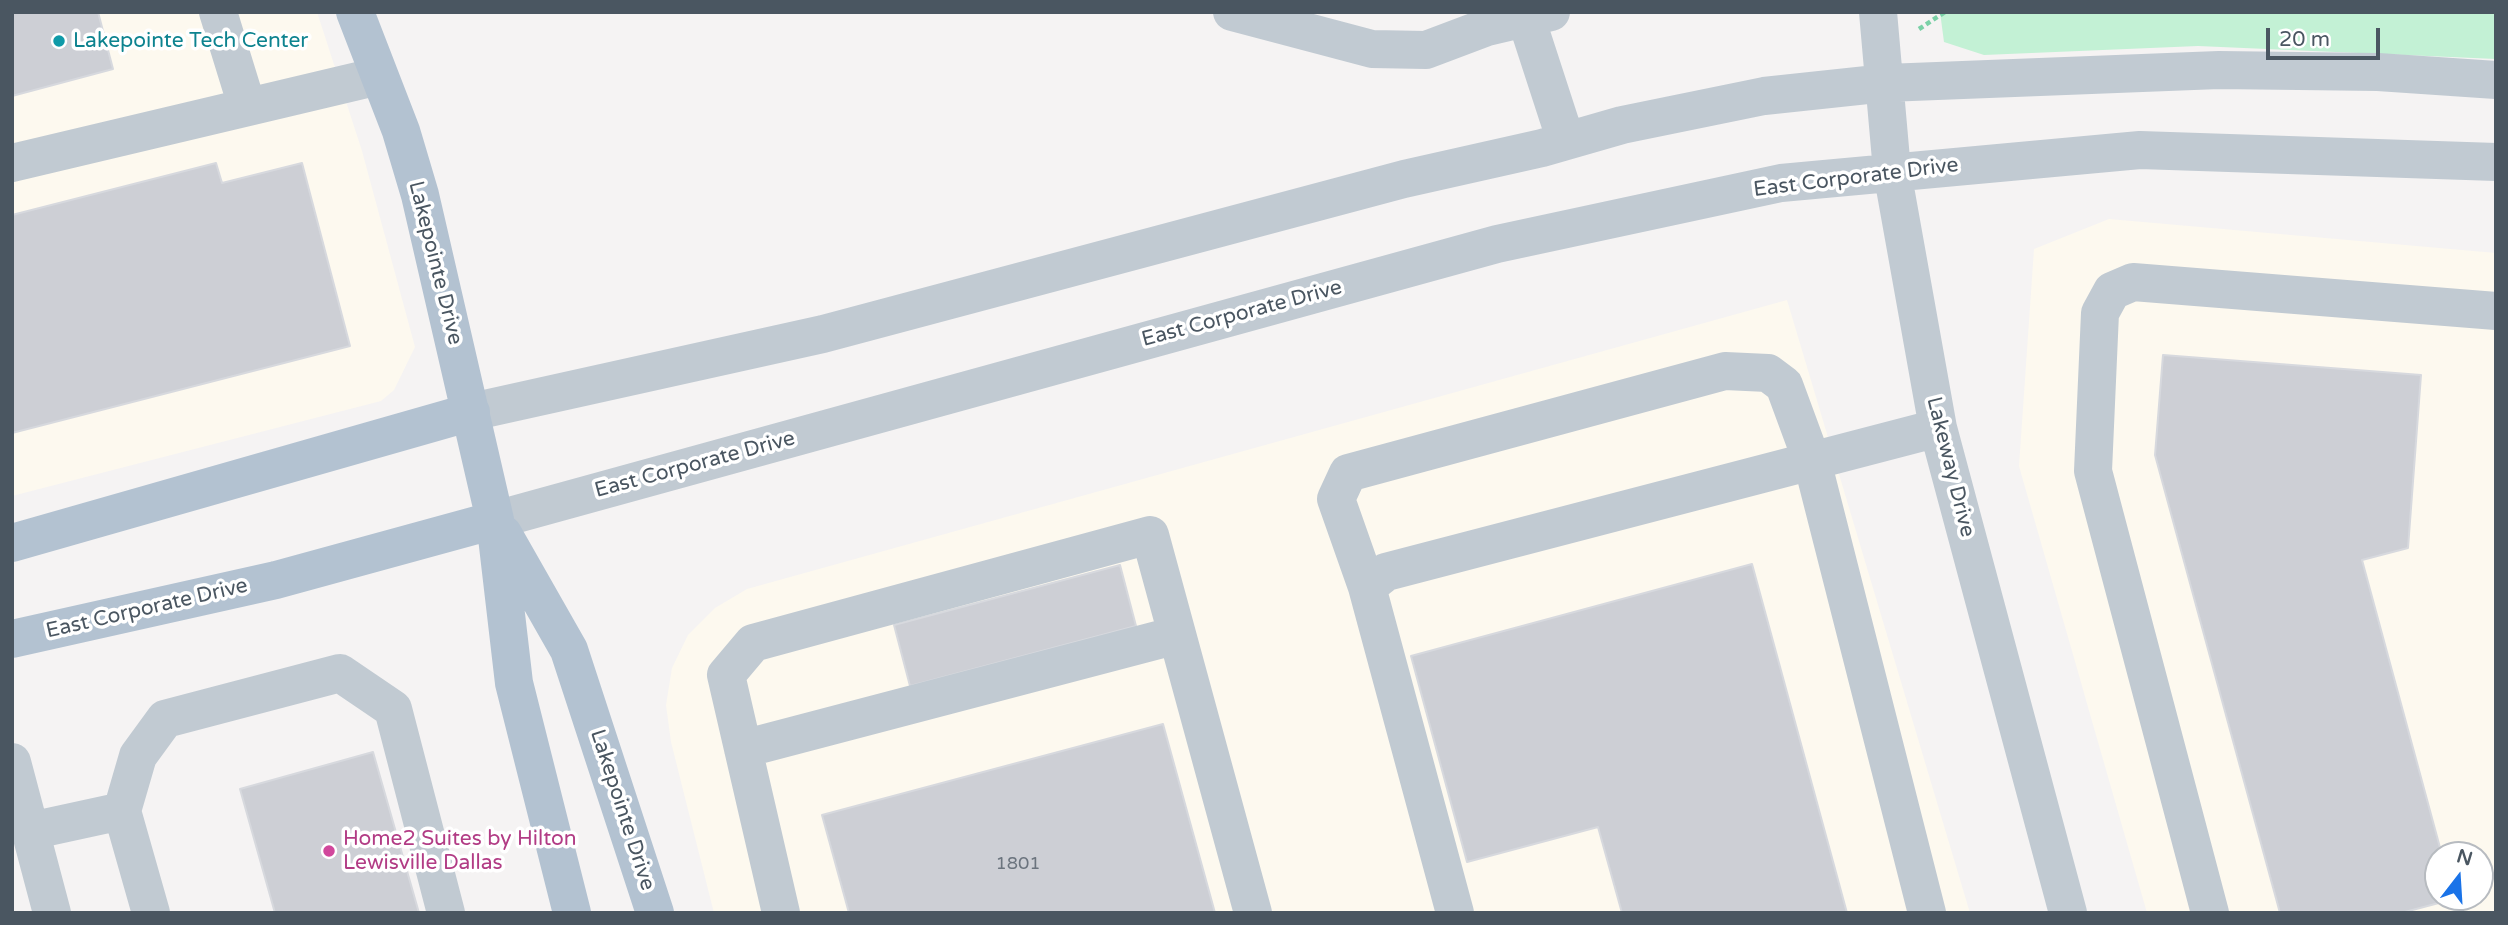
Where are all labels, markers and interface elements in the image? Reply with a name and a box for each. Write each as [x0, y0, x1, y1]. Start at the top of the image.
scale bar [2270, 14, 2384, 58]
text: 20 m [2279, 27, 2330, 52]
place label: Lakepointe Tech Center [73, 28, 308, 54]
marker: Lakepointe Tech Center [51, 33, 67, 49]
street label: East Corporate Drive [1752, 153, 1960, 203]
street label: Lakepointe Drive [402, 179, 468, 347]
street label: East Corporate Drive [1139, 275, 1345, 353]
street label: Lakeway Drive [1920, 394, 1980, 540]
street label: East Corporate Drive [592, 426, 798, 504]
street label: East Corporate Drive [44, 574, 250, 644]
street label: Lakepointe Drive [584, 726, 660, 894]
place label: Home2 Suites by Hilton Lewisville Dallas [343, 826, 577, 876]
north arrow [2424, 841, 2494, 911]
marker: Home2 Suites by Hilton Lewisville Dallas [321, 843, 337, 859]
text: N [2454, 845, 2475, 871]
house number: 1801 [995, 853, 1041, 875]

